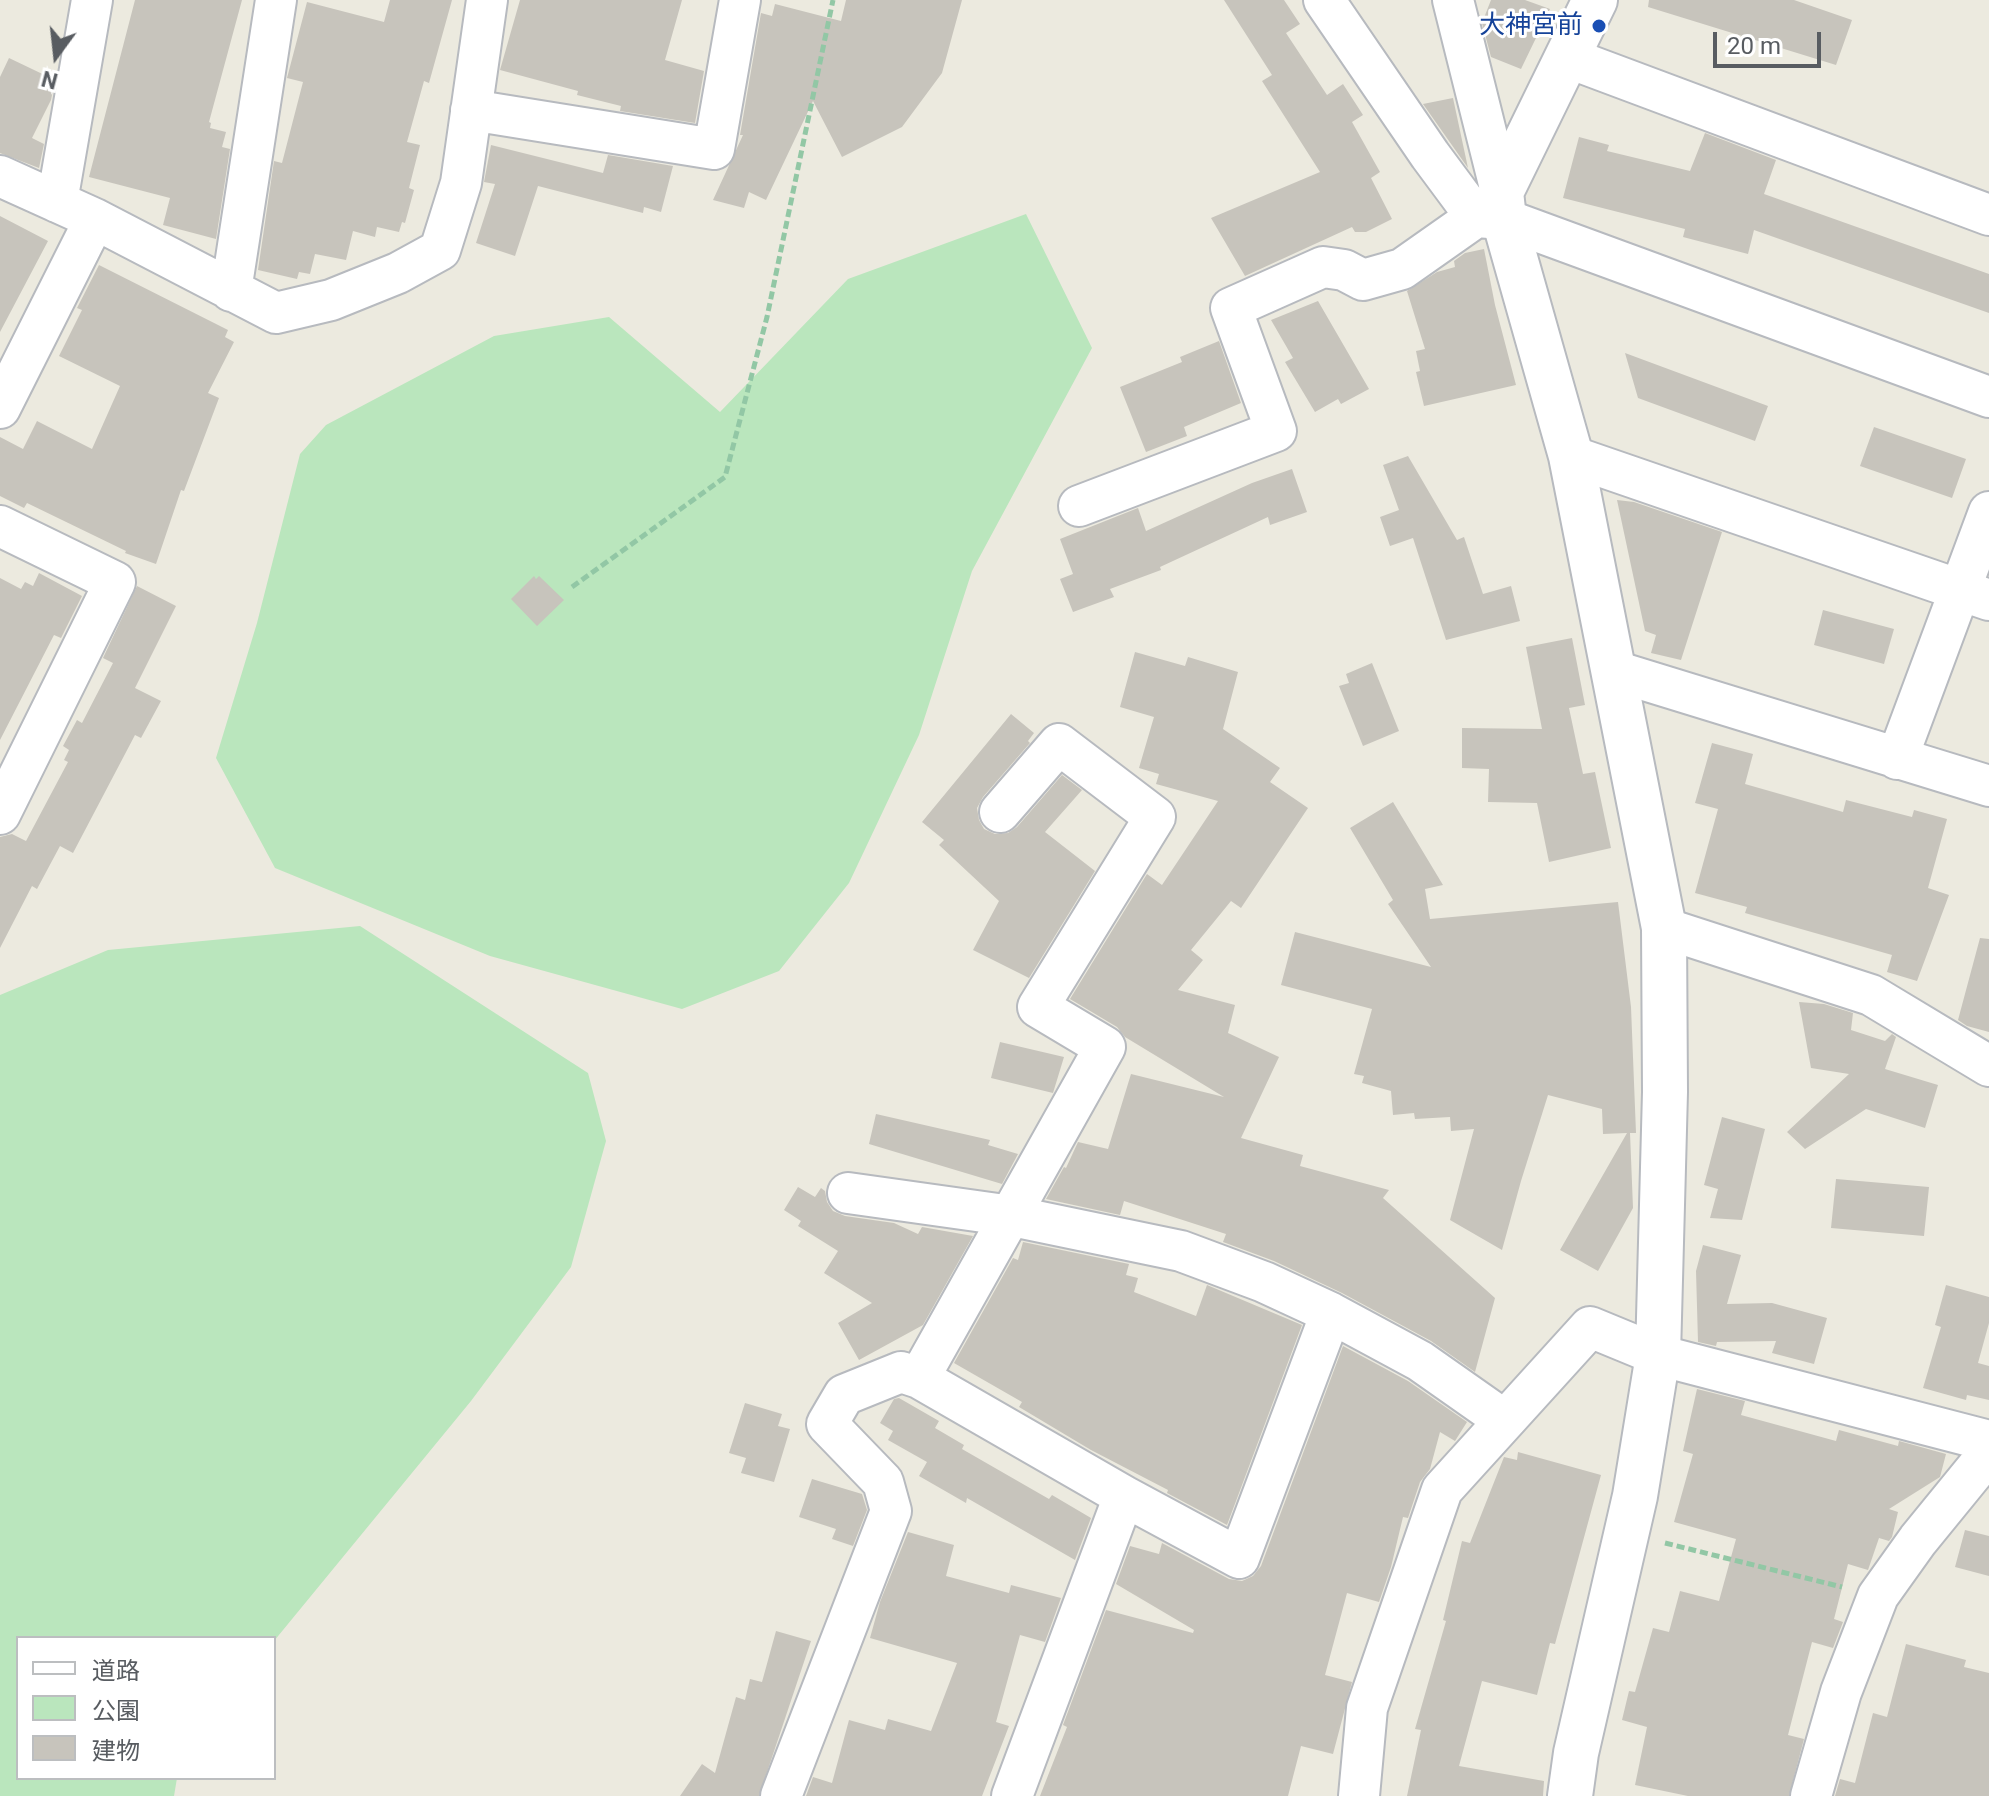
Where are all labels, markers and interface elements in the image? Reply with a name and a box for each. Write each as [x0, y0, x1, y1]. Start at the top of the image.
place label: 大神宮前 [1479, 10, 1583, 42]
north arrow [16, 16, 96, 96]
scale bar [1717, 16, 1825, 66]
marker: 大神宮前 [1590, 17, 1608, 35]
text: 20 m [1727, 32, 1781, 60]
text: N [39, 66, 60, 94]
legend [16, 1636, 276, 1780]
text: 道路 [92, 1657, 140, 1685]
text: 公園 [92, 1697, 140, 1725]
text: 建物 [92, 1737, 140, 1765]

